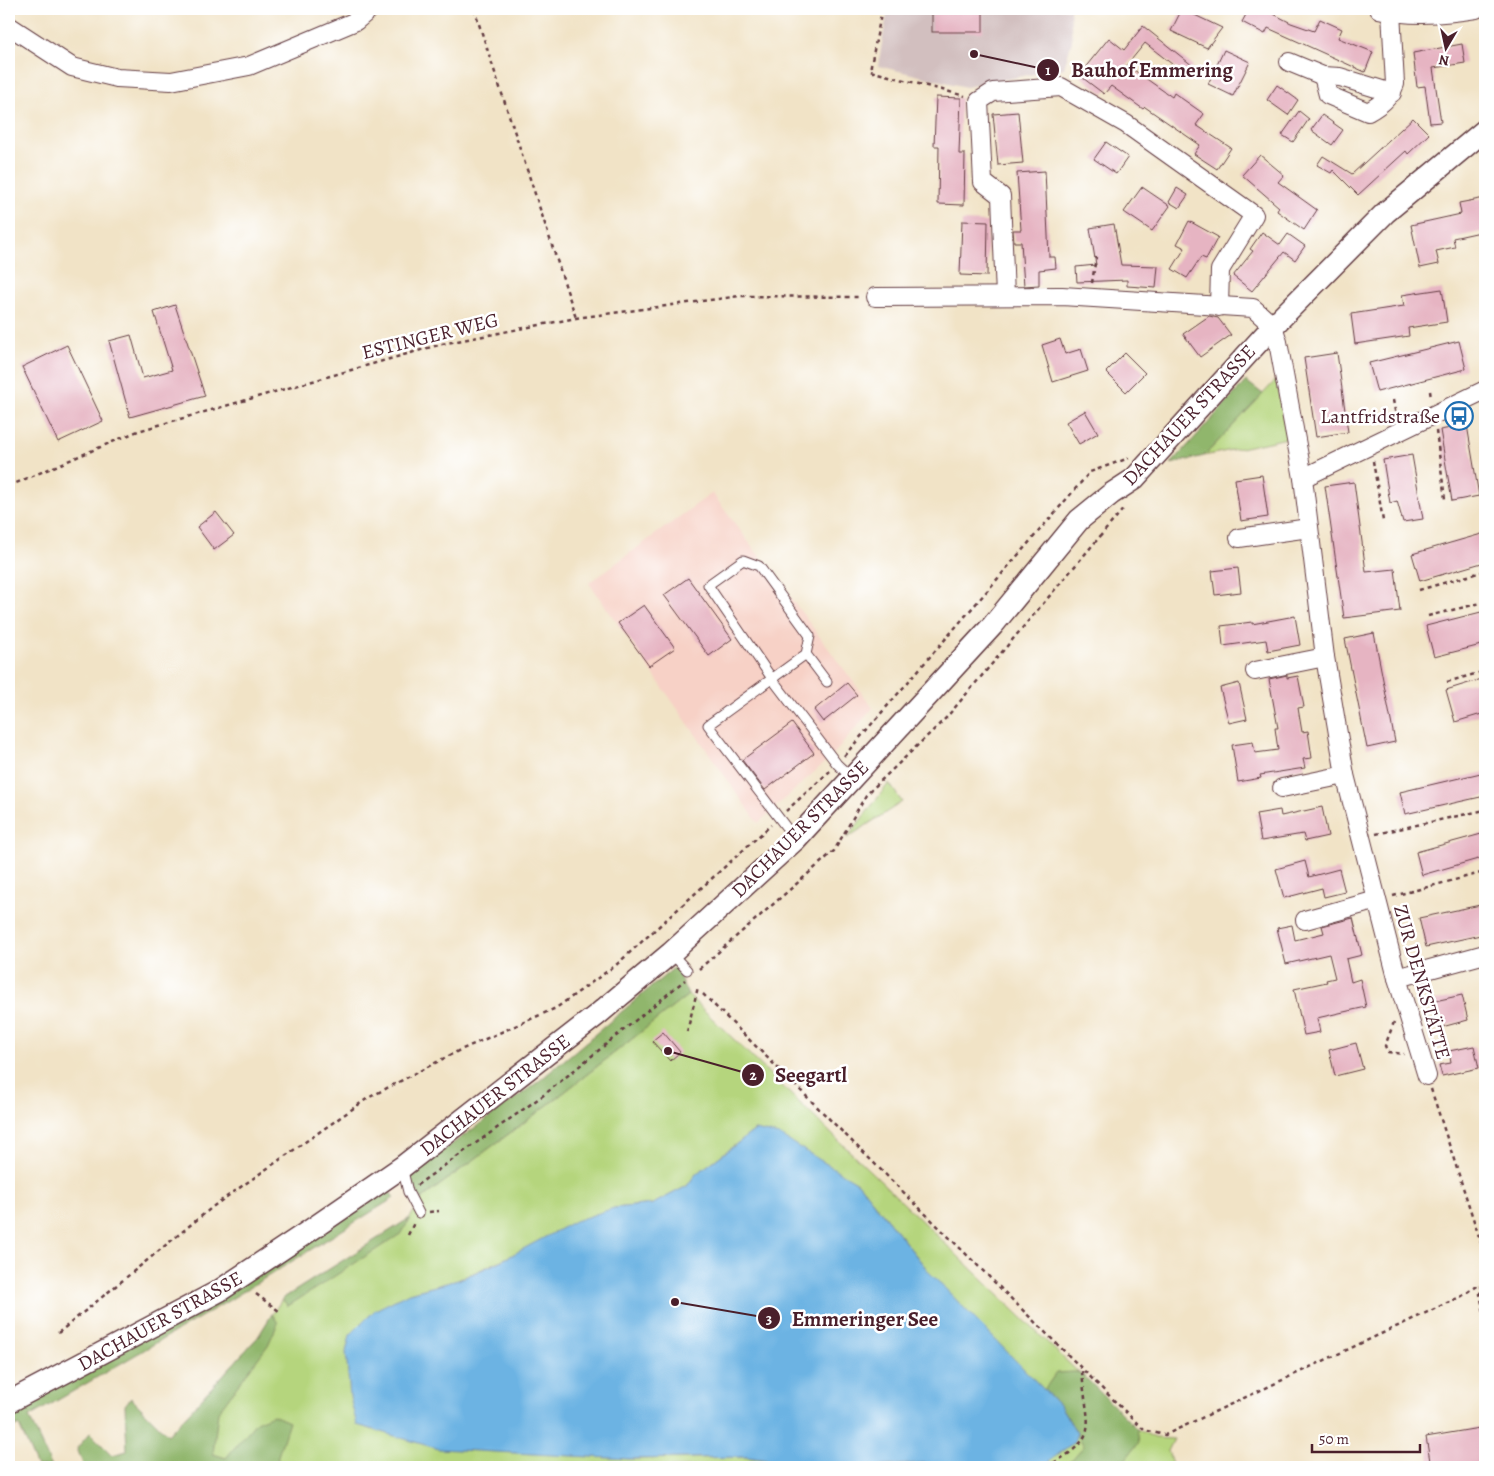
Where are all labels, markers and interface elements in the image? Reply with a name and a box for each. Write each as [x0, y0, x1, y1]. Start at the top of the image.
north arrow [1422, 22, 1472, 72]
text: N [1438, 50, 1451, 71]
callout: Bauhof Emmering [1036, 52, 1243, 88]
text: Bauhof Emmering [1071, 56, 1233, 84]
text: 1 [1045, 60, 1051, 80]
street label: ESTINGER WEG [359, 306, 501, 366]
street label: DACHAUER STRASSE [1116, 338, 1262, 492]
bus stop icon: Lantfridstraße [1444, 401, 1474, 431]
place label: Lantfridstraße [1320, 403, 1440, 430]
street label: DACHAUER STRASSE [725, 754, 875, 904]
street label: ZUR DENKSTÄTTE [1387, 901, 1457, 1063]
street label: DACHAUER STRASSE [414, 1028, 576, 1162]
callout: Seegartl [740, 1057, 857, 1093]
text: Seegartl [775, 1061, 847, 1089]
text: 2 [749, 1065, 757, 1085]
street label: DACHAUER STRASSE [73, 1265, 247, 1377]
callout: Emmeringer See [756, 1300, 948, 1336]
text: Emmeringer See [792, 1305, 939, 1333]
text: 3 [766, 1309, 772, 1329]
scale bar [1312, 1421, 1419, 1453]
text: 50 m [1319, 1429, 1349, 1449]

